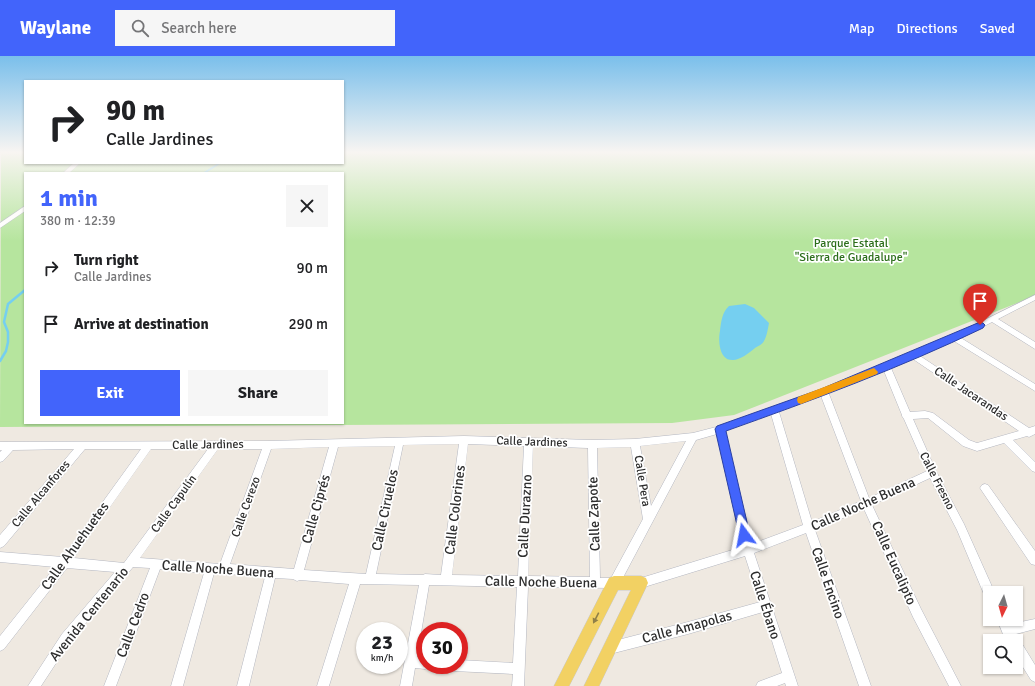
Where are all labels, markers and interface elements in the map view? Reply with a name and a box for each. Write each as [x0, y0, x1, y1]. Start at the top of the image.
search box [115, 10, 395, 46]
text: Waylane [20, 16, 91, 40]
icon: search [129, 17, 151, 39]
text: Search here [161, 19, 237, 37]
text: Map [849, 20, 875, 37]
text: Directions [897, 20, 958, 37]
text: Saved [980, 20, 1015, 37]
text: 90 m [106, 94, 165, 128]
icon: right [40, 96, 92, 148]
text: Calle Jardines [106, 128, 213, 150]
text: 1 min [40, 183, 98, 213]
button: close [286, 185, 328, 227]
text: 380 m · 12:39 [40, 213, 116, 229]
park label: Parque Estatal "Sierra de Guadalupe" [795, 236, 908, 265]
text: Turn right [74, 251, 139, 269]
icon: right [40, 257, 62, 279]
text: 90 m [297, 259, 328, 277]
text: Calle Jardines [74, 269, 151, 285]
pin [963, 284, 997, 325]
icon: arrive [969, 290, 991, 312]
icon: arrive [40, 313, 62, 335]
text: Arrive at destination [74, 315, 209, 333]
text: 290 m [288, 315, 328, 333]
street label: Calle Jacarandas [931, 364, 1011, 424]
button: Exit [40, 370, 180, 416]
button: Share [188, 370, 328, 416]
street label: Calle Jardines [496, 433, 568, 451]
street label: Calle Jardines [172, 437, 244, 453]
street label: Calle Fresno [916, 450, 958, 512]
street label: Calle Pera [631, 454, 653, 508]
street label: Calle Alcanfores [9, 457, 73, 531]
street label: Calle Colorines [441, 464, 469, 556]
street label: Calle Ciruelos [368, 468, 402, 552]
street label: Calle Capulín [148, 472, 200, 536]
street label: Calle Ciprés [298, 472, 334, 546]
street label: Calle Noche Buena [808, 473, 918, 535]
street label: Calle Durazno [514, 474, 536, 558]
street label: Calle Cerezo [228, 475, 264, 539]
street label: Calle Zapote [584, 476, 604, 552]
street label: Calle Ahuehuetes [37, 499, 113, 593]
position arrow [723, 514, 765, 556]
street label: Calle Eucalipto [868, 518, 920, 608]
street label: Calle Encino [808, 545, 848, 621]
street label: Calle Noche Buena [161, 557, 275, 581]
street label: Avenida Centenario [46, 563, 132, 665]
street label: Calle Ébano [746, 569, 784, 641]
street label: Calle Noche Buena [485, 573, 597, 591]
north arrow [983, 586, 1023, 626]
map controls [983, 586, 1023, 674]
street label: Calle Cedro [113, 590, 153, 660]
street label: Calle Amapolas [640, 607, 734, 647]
one-way arrow [593, 612, 600, 624]
speed limit sign: 30 [416, 622, 468, 674]
text: 23 [371, 630, 393, 655]
button: search [983, 634, 1023, 674]
text: km/h [371, 652, 393, 664]

